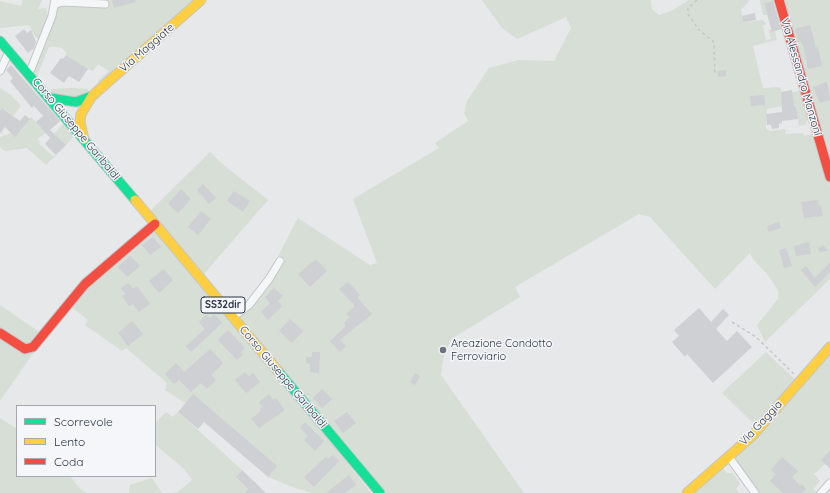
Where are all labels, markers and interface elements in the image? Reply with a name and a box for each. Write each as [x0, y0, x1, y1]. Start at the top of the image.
street label: Via Alessandro Manzoni [778, 17, 824, 137]
street label: Via Maggiate [117, 21, 177, 75]
street label: Corso Giuseppe Garibaldi [30, 75, 122, 183]
road number: SS32dir [201, 297, 245, 313]
street label: Corso Giuseppe Garibaldi [237, 323, 329, 431]
place label: Areazione Condotto Ferroviario [451, 337, 552, 363]
marker: Areazione Condotto Ferroviario [438, 345, 448, 355]
street label: Via Gaggia [737, 398, 785, 448]
legend [16, 405, 156, 477]
text: Scorrevole [54, 414, 113, 429]
text: Lento [54, 434, 85, 449]
text: Coda [54, 454, 84, 469]

